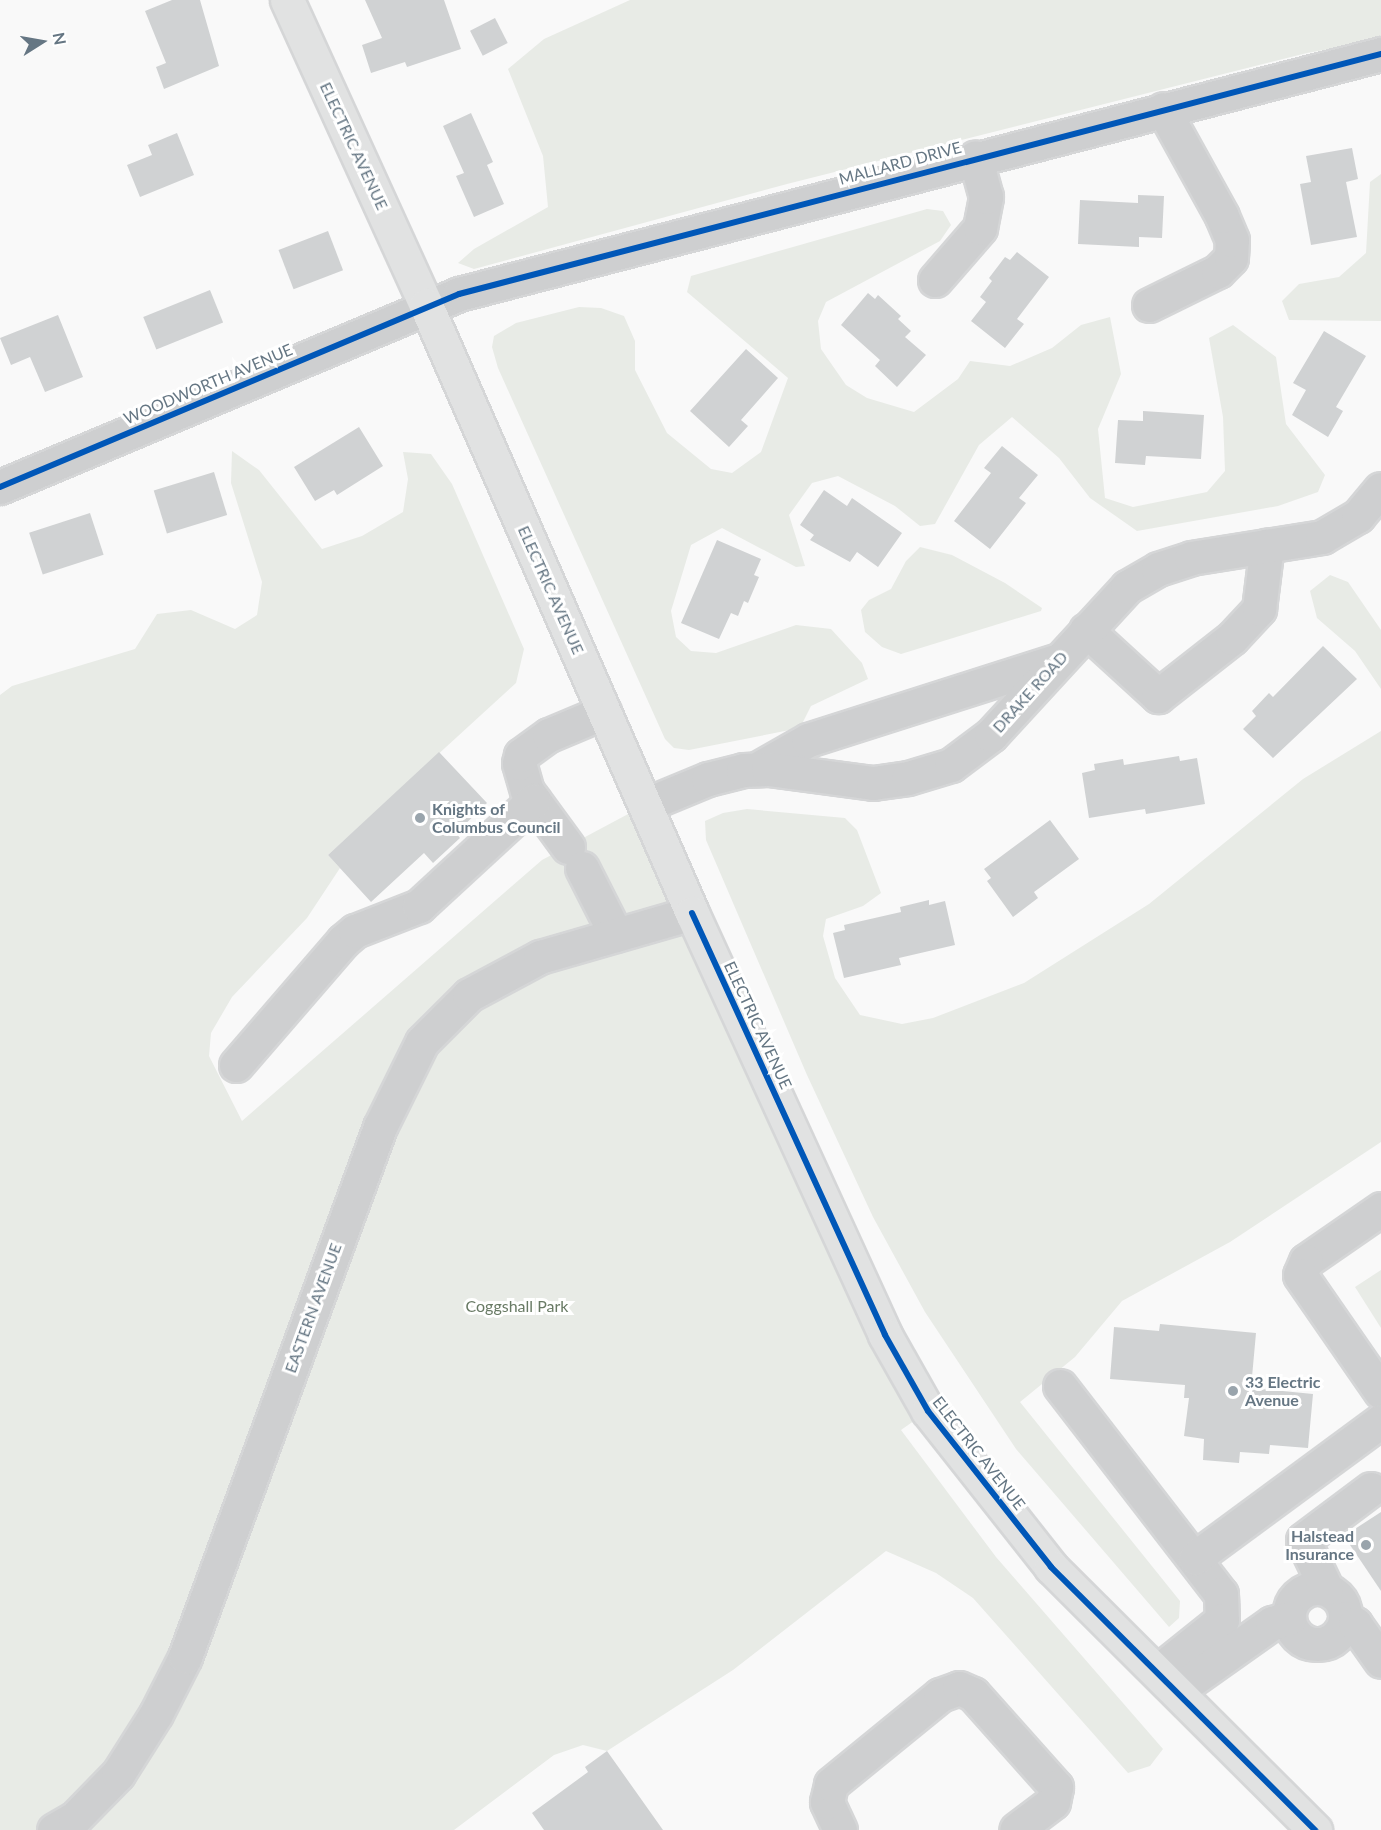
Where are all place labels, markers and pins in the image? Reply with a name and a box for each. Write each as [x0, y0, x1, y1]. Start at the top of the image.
place label: Knights of Columbus Council [432, 799, 560, 837]
marker: Knights of Columbus Council [413, 811, 427, 825]
place label: 33 Electric Avenue [1245, 1372, 1321, 1410]
marker: 33 Electric Avenue [1226, 1384, 1240, 1398]
place label: Halstead Insurance [1285, 1526, 1354, 1564]
marker: Halstead Insurance [1359, 1538, 1373, 1552]

